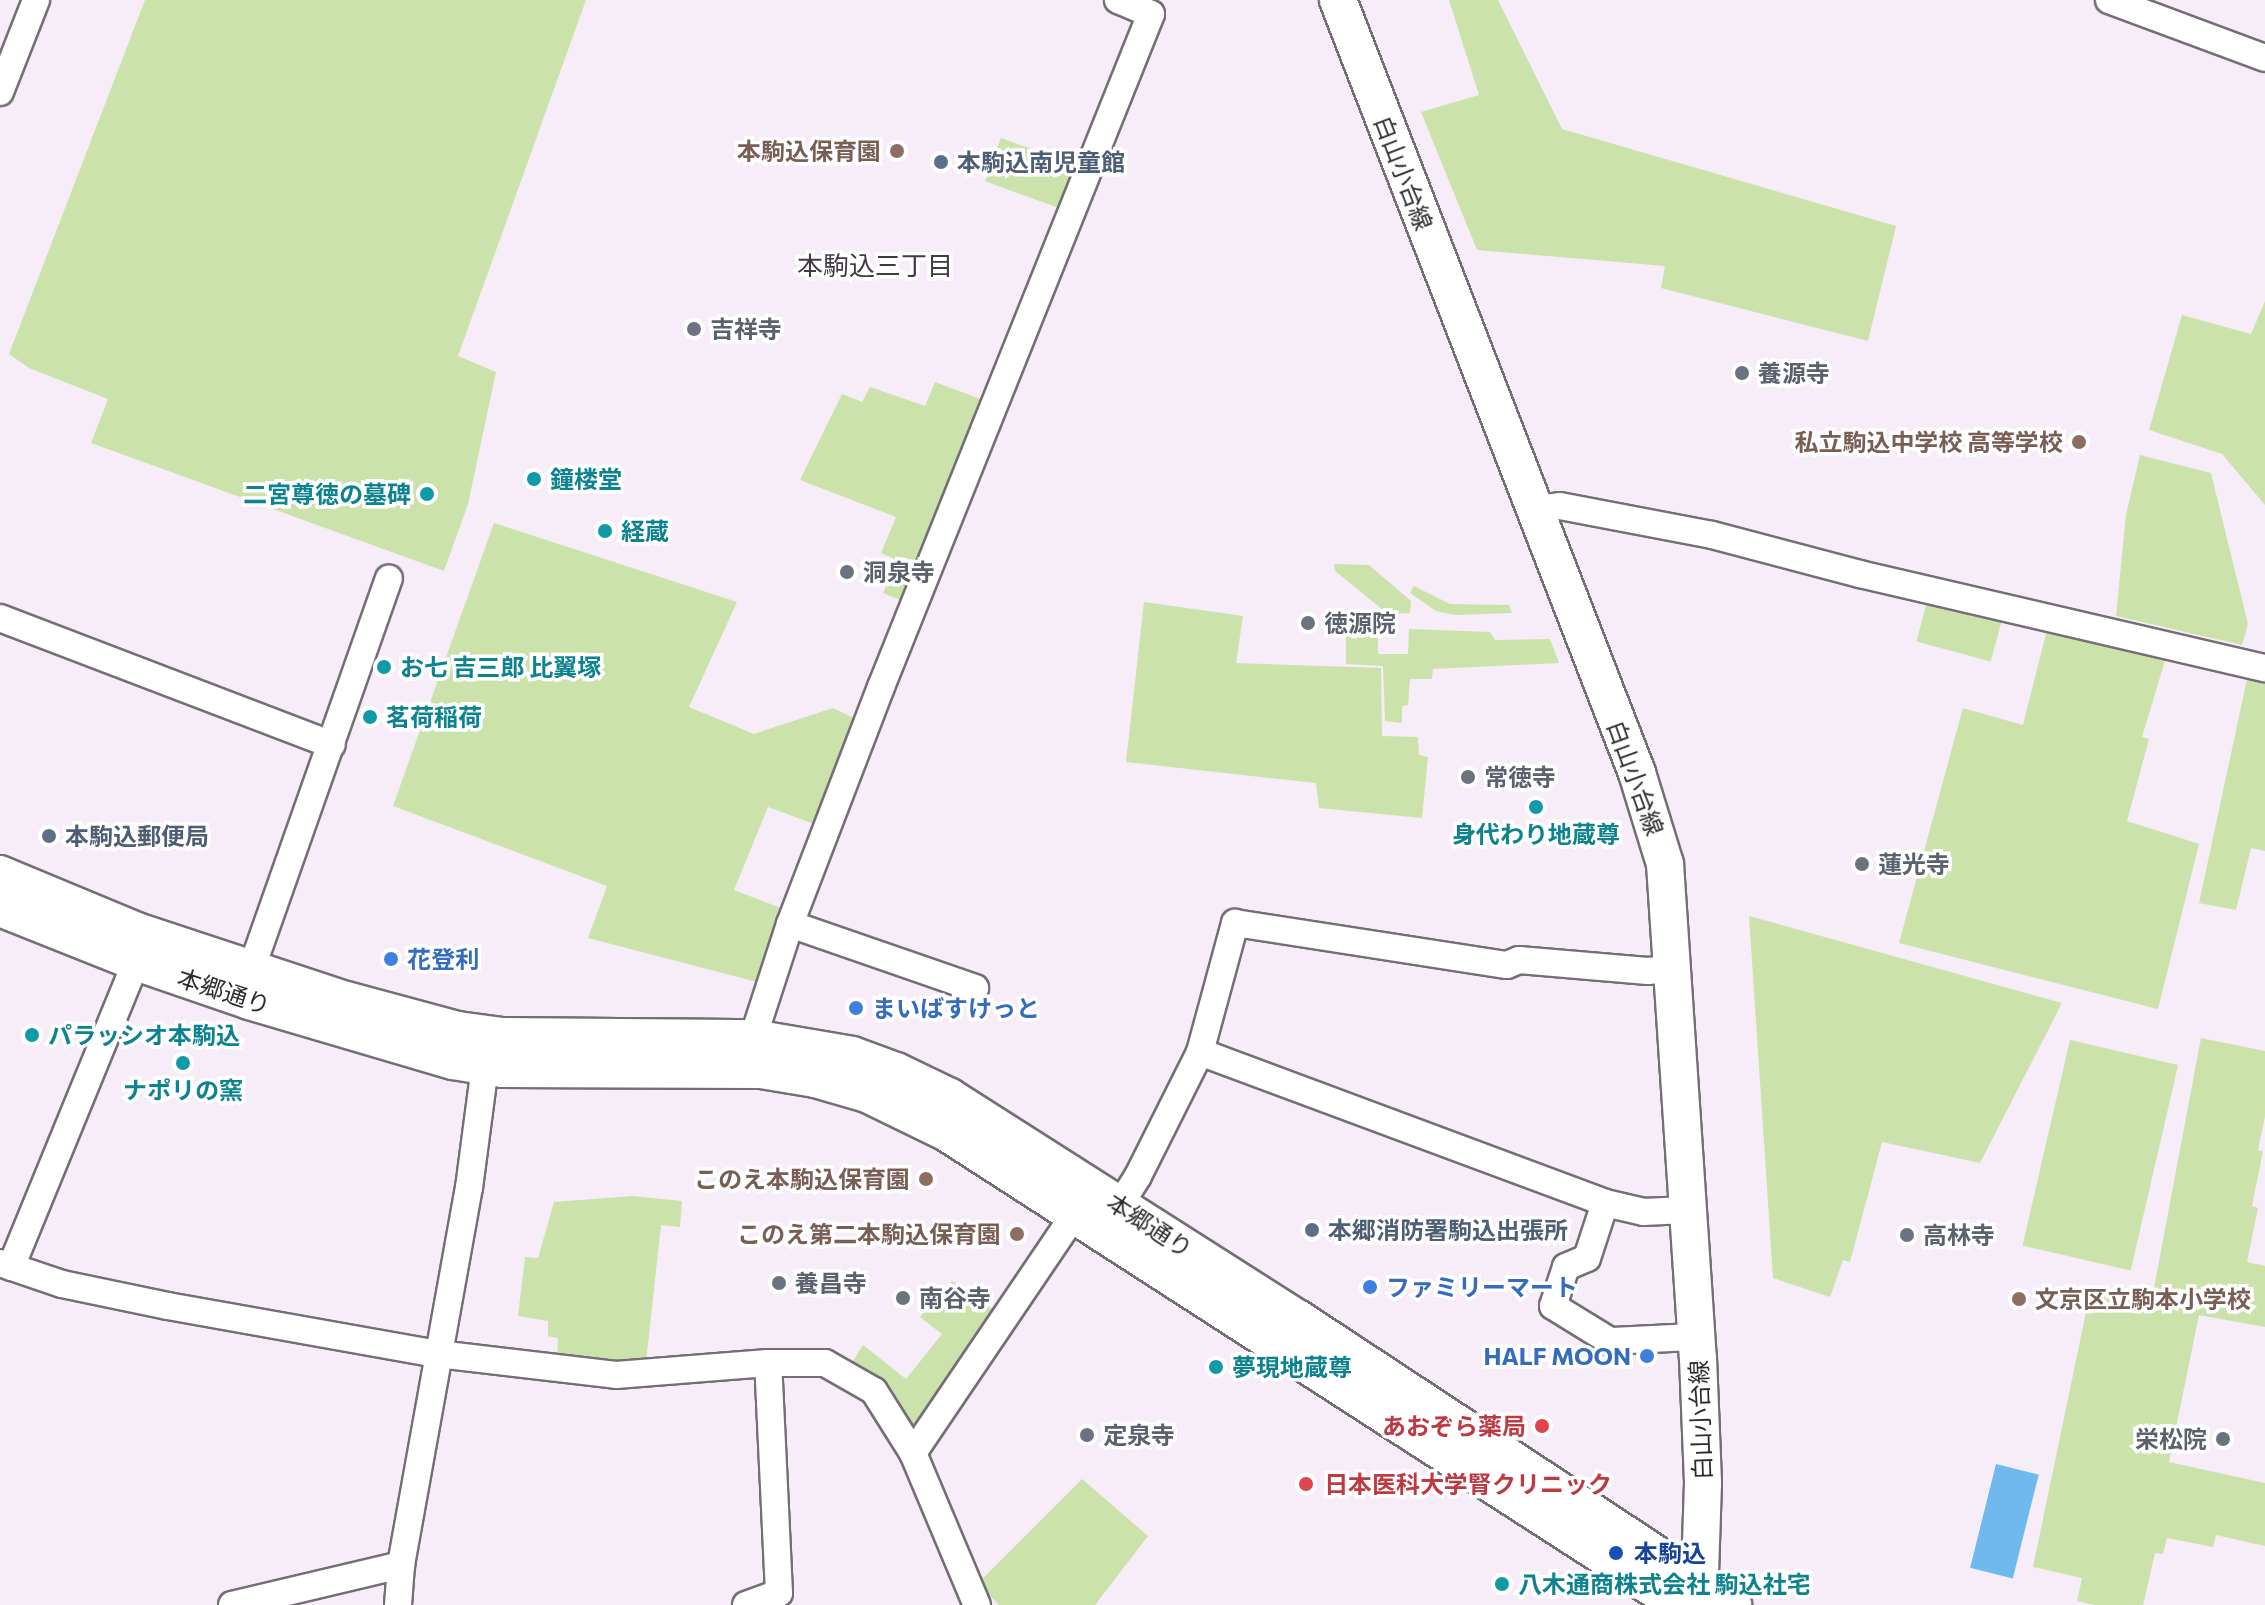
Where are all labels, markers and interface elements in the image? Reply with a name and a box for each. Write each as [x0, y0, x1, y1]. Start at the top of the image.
street label: 白山小台線 [1369, 112, 1439, 234]
place label: 本駒込保育園 [737, 137, 881, 165]
marker: 本駒込保育園 [888, 142, 906, 160]
place label: 本駒込南児童館 [957, 148, 1125, 176]
marker: 本駒込南児童館 [932, 153, 950, 171]
district label: 本駒込三丁目 [797, 249, 953, 281]
place label: 吉祥寺 [710, 315, 782, 343]
marker: 吉祥寺 [685, 320, 703, 338]
place label: 養源寺 [1758, 359, 1830, 387]
marker: 養源寺 [1733, 364, 1751, 382]
place label: 私立駒込中学校 高等学校 [1794, 428, 2063, 456]
marker: 私立駒込中学校 高等学校 [2070, 433, 2088, 451]
place label: 鐘楼堂 [550, 465, 622, 493]
marker: 鐘楼堂 [525, 470, 543, 488]
place label: 二宮尊徳の墓碑 [243, 480, 411, 508]
marker: 二宮尊徳の墓碑 [418, 485, 436, 503]
place label: 経蔵 [621, 517, 669, 545]
marker: 経蔵 [596, 522, 614, 540]
place label: 洞泉寺 [863, 558, 935, 586]
marker: 洞泉寺 [838, 563, 856, 581]
place label: 徳源院 [1324, 609, 1396, 637]
marker: 徳源院 [1299, 614, 1317, 632]
place label: お七 吉三郎 比翼塚 [400, 653, 601, 681]
marker: お七 吉三郎 比翼塚 [375, 658, 393, 676]
place label: 茗荷稲荷 [386, 703, 482, 731]
marker: 茗荷稲荷 [361, 708, 379, 726]
street label: 白山小台線 [1602, 717, 1670, 839]
place label: 常徳寺 [1484, 763, 1556, 791]
marker: 常徳寺 [1459, 768, 1477, 786]
marker: 身代わり地蔵尊 [1527, 798, 1545, 816]
place label: 身代わり地蔵尊 [1452, 820, 1620, 848]
place label: 本駒込郵便局 [65, 822, 209, 850]
marker: 本駒込郵便局 [40, 827, 58, 845]
place label: 蓮光寺 [1878, 850, 1950, 878]
marker: 蓮光寺 [1853, 855, 1871, 873]
place label: 花登利 [407, 945, 479, 973]
marker: 花登利 [382, 950, 400, 968]
street label: 本郷通り [174, 962, 274, 1020]
place label: まいばすけっと [872, 994, 1040, 1022]
marker: まいばすけっと [847, 999, 865, 1017]
place label: パラッシオ本駒込 [48, 1021, 240, 1049]
marker: パラッシオ本駒込 [23, 1026, 41, 1044]
marker: ナポリの窯 [174, 1054, 192, 1072]
place label: ナポリの窯 [123, 1076, 243, 1104]
place label: このえ本駒込保育園 [694, 1165, 910, 1193]
marker: このえ本駒込保育園 [917, 1170, 935, 1188]
street label: 本郷通り [1102, 1187, 1198, 1263]
place label: 本郷消防署駒込出張所 [1328, 1216, 1568, 1244]
place label: このえ第二本駒込保育園 [737, 1220, 1001, 1248]
marker: 本郷消防署駒込出張所 [1303, 1221, 1321, 1239]
place label: 高林寺 [1923, 1221, 1995, 1249]
marker: このえ第二本駒込保育園 [1008, 1225, 1026, 1243]
marker: 高林寺 [1898, 1226, 1916, 1244]
place label: 養昌寺 [795, 1269, 867, 1297]
place label: ファミリーマート [1386, 1273, 1578, 1301]
marker: 養昌寺 [770, 1274, 788, 1292]
marker: ファミリーマート [1361, 1278, 1379, 1296]
place label: 南谷寺 [919, 1284, 991, 1312]
place label: 文京区立駒本小学校 [2035, 1285, 2251, 1313]
marker: 南谷寺 [894, 1289, 912, 1307]
marker: 文京区立駒本小学校 [2010, 1290, 2028, 1308]
place label: HALF MOON [1484, 1342, 1631, 1370]
marker: HALF MOON [1638, 1347, 1656, 1365]
place label: 夢現地蔵尊 [1232, 1353, 1352, 1381]
marker: 夢現地蔵尊 [1207, 1358, 1225, 1376]
street label: 白山小台線 [1684, 1360, 1716, 1480]
place label: あおぞら薬局 [1382, 1412, 1526, 1440]
marker: あおぞら薬局 [1533, 1417, 1551, 1435]
place label: 定泉寺 [1103, 1421, 1175, 1449]
place label: 栄松院 [2135, 1425, 2207, 1453]
marker: 定泉寺 [1078, 1426, 1096, 1444]
marker: 栄松院 [2214, 1430, 2232, 1448]
place label: 日本医科大学腎クリニック [1324, 1470, 1612, 1498]
marker: 日本医科大学腎クリニック [1295, 1473, 1317, 1495]
place label: 本駒込 [1634, 1539, 1706, 1567]
marker: 本駒込 [1605, 1542, 1627, 1564]
place label: 八木通商株式会社 駒込社宅 [1518, 1570, 1811, 1598]
marker: 八木通商株式会社 駒込社宅 [1493, 1575, 1511, 1593]

